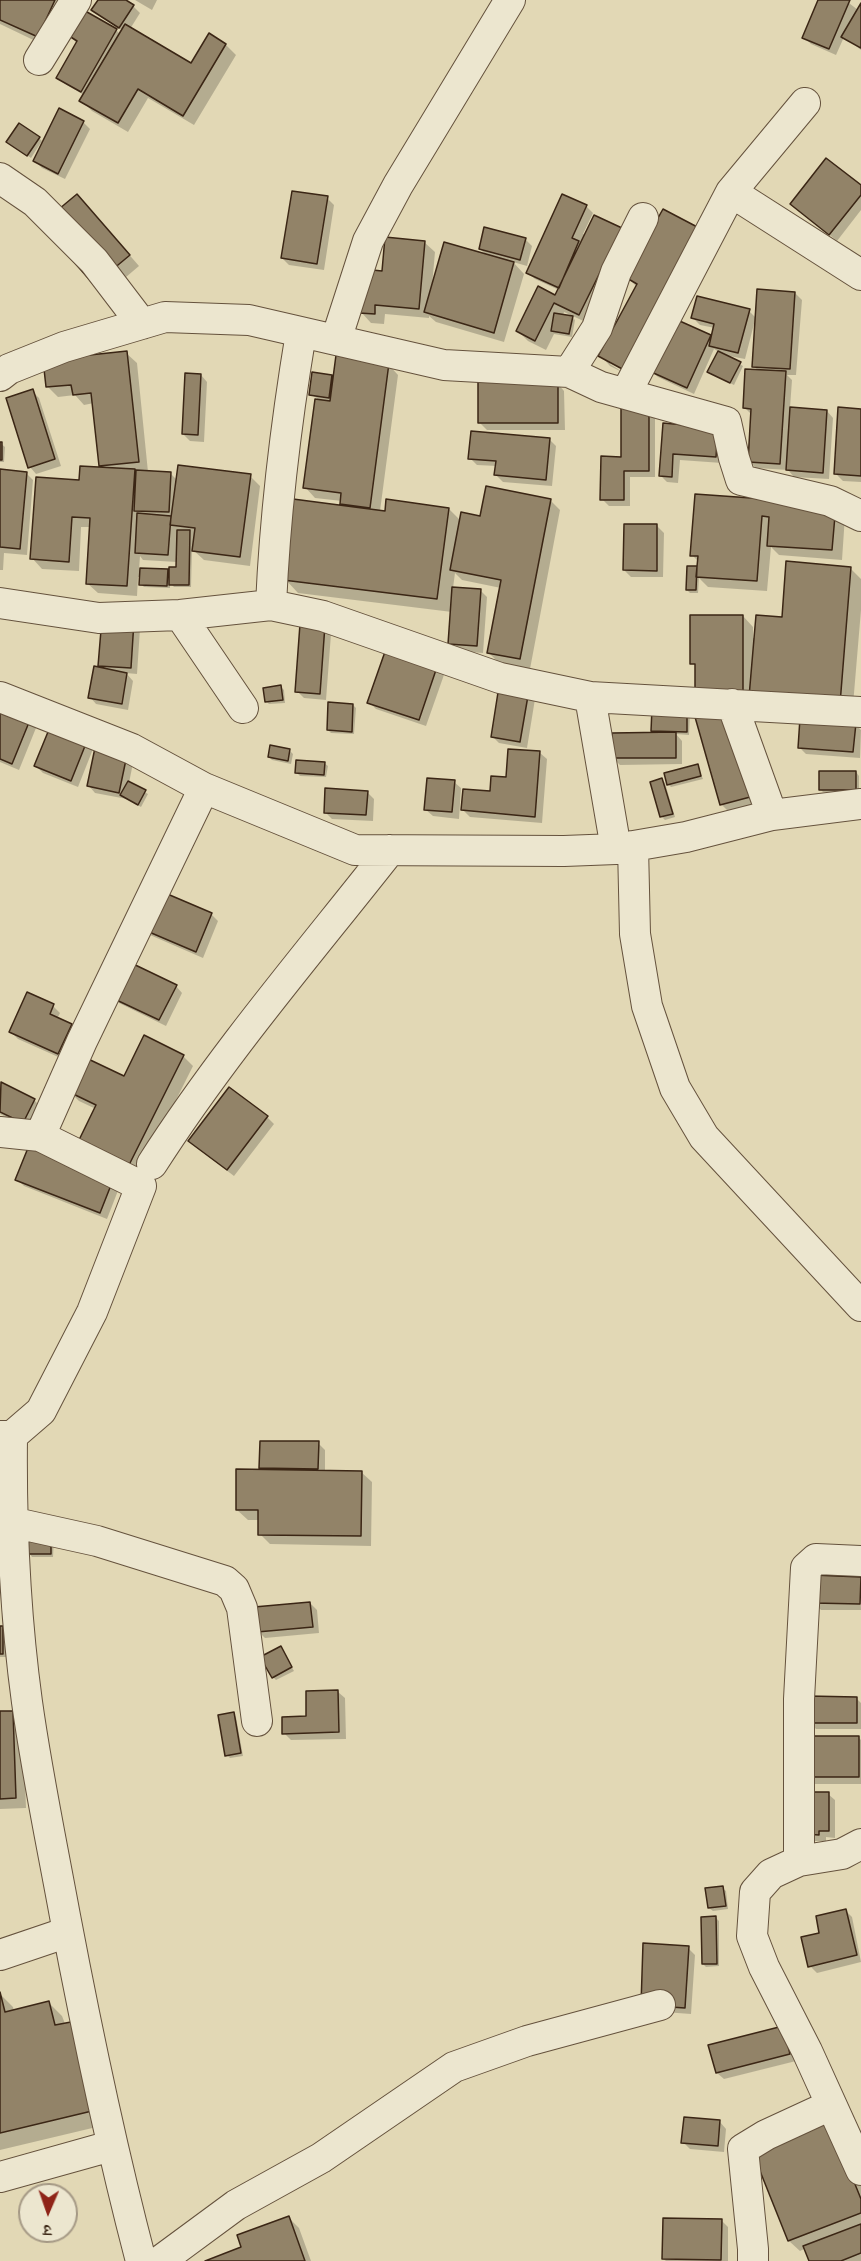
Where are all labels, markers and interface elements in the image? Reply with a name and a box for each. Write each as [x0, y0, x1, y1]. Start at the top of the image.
north arrow [18, 2183, 78, 2243]
text: उ [43, 2218, 52, 2240]

